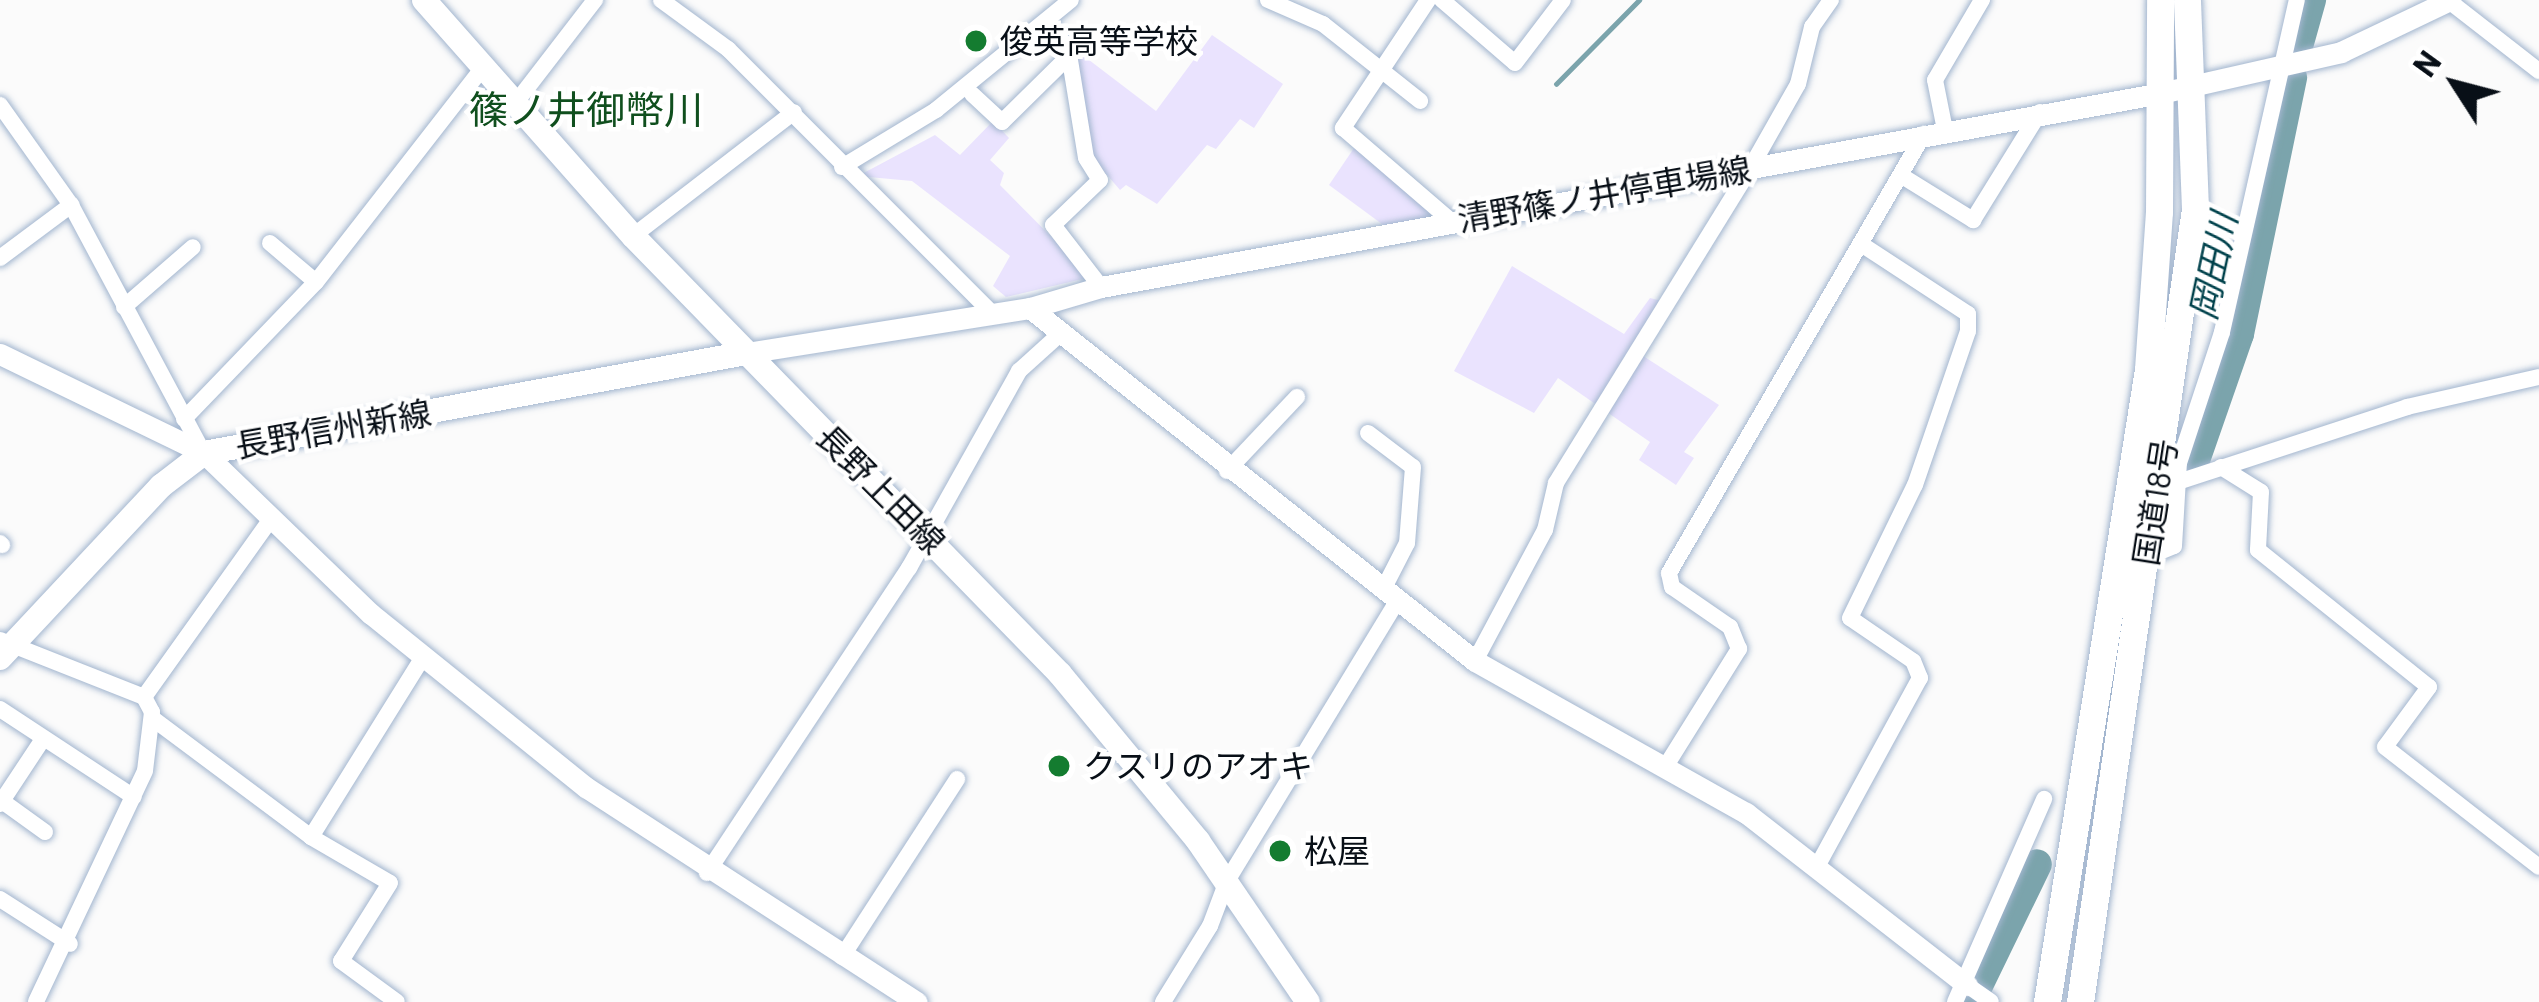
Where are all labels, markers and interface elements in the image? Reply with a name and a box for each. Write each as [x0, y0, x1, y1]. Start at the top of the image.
place label: 俊英高等学校 [1000, 21, 1198, 61]
north arrow [2395, 24, 2515, 144]
marker: 俊英高等学校 [963, 28, 989, 54]
text: N [2403, 42, 2449, 83]
district label: 篠ノ井御幣川 [469, 86, 703, 132]
street label: 清野篠ノ井停車場線 [1454, 149, 1754, 239]
water label: 岡田川 [2180, 209, 2244, 323]
street label: 長野信州新線 [232, 392, 434, 466]
street label: 長野上田線 [809, 417, 953, 561]
street label: 国道18号 [2125, 436, 2185, 568]
place label: クスリのアオキ [1083, 746, 1314, 786]
marker: クスリのアオキ [1046, 753, 1072, 779]
place label: 松屋 [1304, 831, 1370, 871]
marker: 松屋 [1267, 838, 1293, 864]

